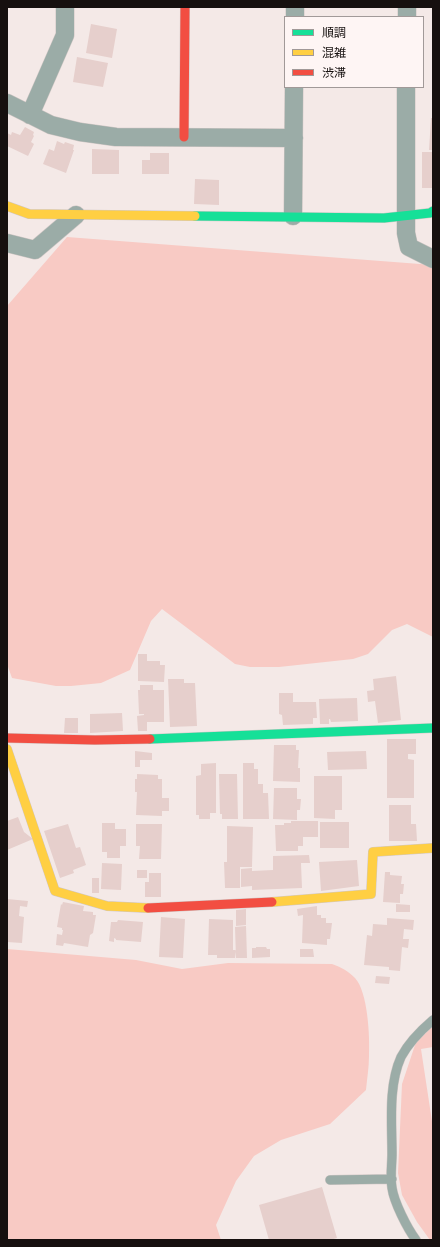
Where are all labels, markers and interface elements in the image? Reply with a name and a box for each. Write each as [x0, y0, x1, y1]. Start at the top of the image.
legend [284, 16, 424, 88]
text: 順調 [322, 24, 346, 41]
text: 混雑 [322, 44, 346, 61]
text: 渋滞 [322, 64, 346, 81]

